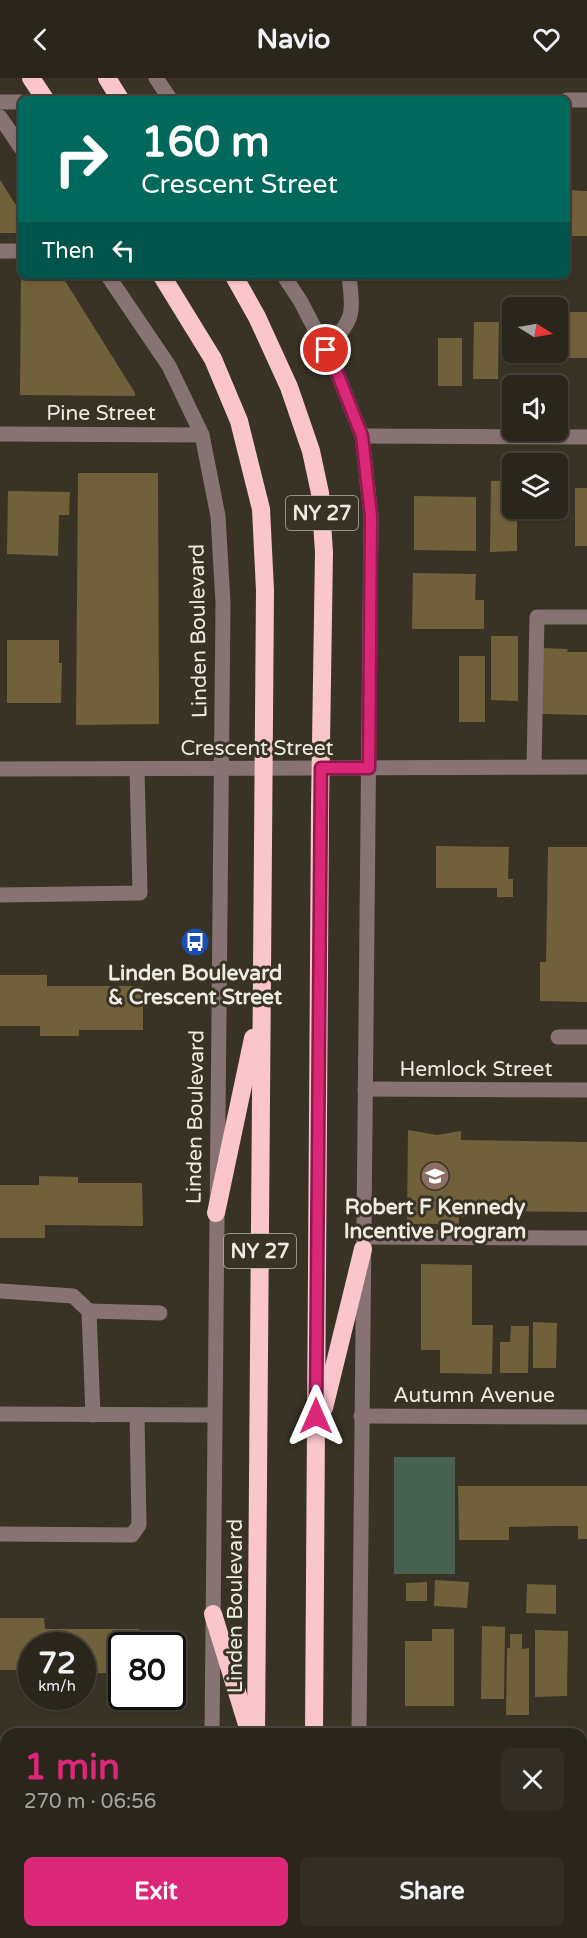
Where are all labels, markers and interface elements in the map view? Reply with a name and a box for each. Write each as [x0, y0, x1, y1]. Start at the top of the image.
icon: back [24, 23, 57, 56]
text: Navio [256, 23, 331, 56]
icon: heart [530, 23, 563, 56]
text: 160 m [141, 117, 270, 168]
icon: right [42, 120, 120, 198]
text: Crescent Street [141, 168, 338, 201]
icon: left [107, 234, 140, 267]
text: Then [42, 238, 95, 264]
north arrow [502, 297, 568, 363]
map controls [502, 297, 568, 519]
pin [300, 324, 351, 375]
icon: arrive [309, 333, 342, 366]
button: sound [502, 375, 568, 441]
street label: Pine Street [46, 401, 156, 426]
button: layers [502, 453, 568, 519]
road number: NY 27 [286, 496, 358, 530]
street label: Linden Boulevard [184, 544, 213, 718]
street label: Crescent Street [180, 736, 334, 761]
bus stop icon: Linden Boulevard & Crescent Street [179, 926, 211, 958]
place label: Linden Boulevard & Crescent Street [108, 961, 282, 1010]
street label: Linden Boulevard [181, 1030, 210, 1204]
street label: Hemlock Street [400, 1057, 552, 1082]
school or university icon: Robert F Kennedy Incentive Program [419, 1160, 451, 1192]
place label: Robert F Kennedy Incentive Program [344, 1195, 526, 1244]
road number: NY 27 [224, 1234, 296, 1268]
street label: Autumn Avenue [393, 1383, 555, 1408]
position arrow [284, 1384, 348, 1448]
street label: Linden Boulevard [223, 1519, 248, 1693]
speed limit sign: 80 [108, 1632, 186, 1710]
text: 72 [38, 1645, 76, 1682]
text: km/h [38, 1677, 76, 1695]
text: 1 min [24, 1746, 120, 1789]
button: close [501, 1748, 564, 1811]
text: 270 m · 06:56 [24, 1790, 156, 1814]
button: Exit [24, 1857, 288, 1926]
button: Share [300, 1857, 564, 1926]

